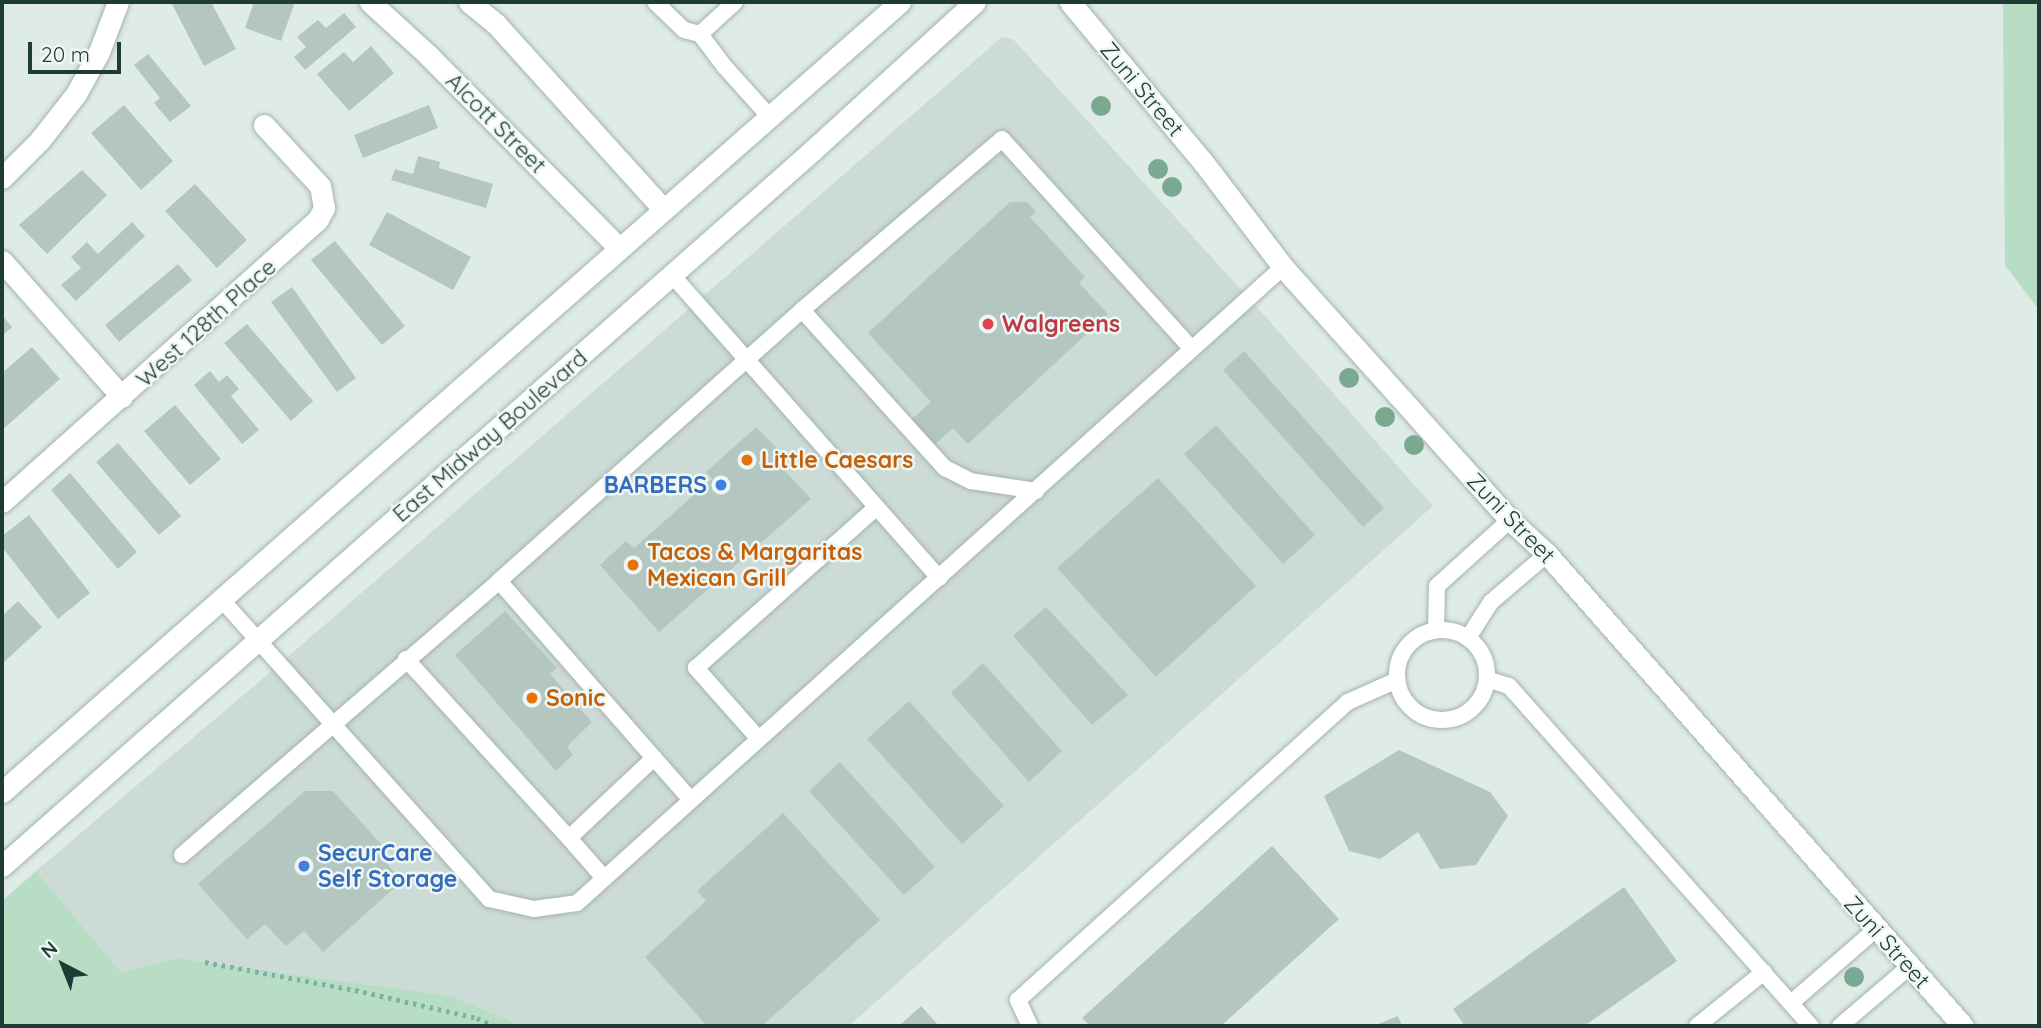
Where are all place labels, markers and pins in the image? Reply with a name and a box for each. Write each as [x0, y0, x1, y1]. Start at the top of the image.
place label: Walgreens [1002, 310, 1120, 338]
marker: Walgreens [980, 316, 996, 332]
place label: Little Caesars [761, 446, 913, 474]
marker: Little Caesars [739, 452, 755, 468]
place label: BARBERS [604, 471, 707, 499]
marker: BARBERS [713, 477, 729, 493]
place label: Tacos & Margaritas Mexican Grill [647, 538, 862, 592]
marker: Tacos & Margaritas Mexican Grill [625, 557, 641, 573]
place label: Sonic [546, 684, 605, 712]
marker: Sonic [524, 690, 540, 706]
place label: SecurCare Self Storage [318, 839, 457, 893]
marker: SecurCare Self Storage [296, 858, 312, 874]

